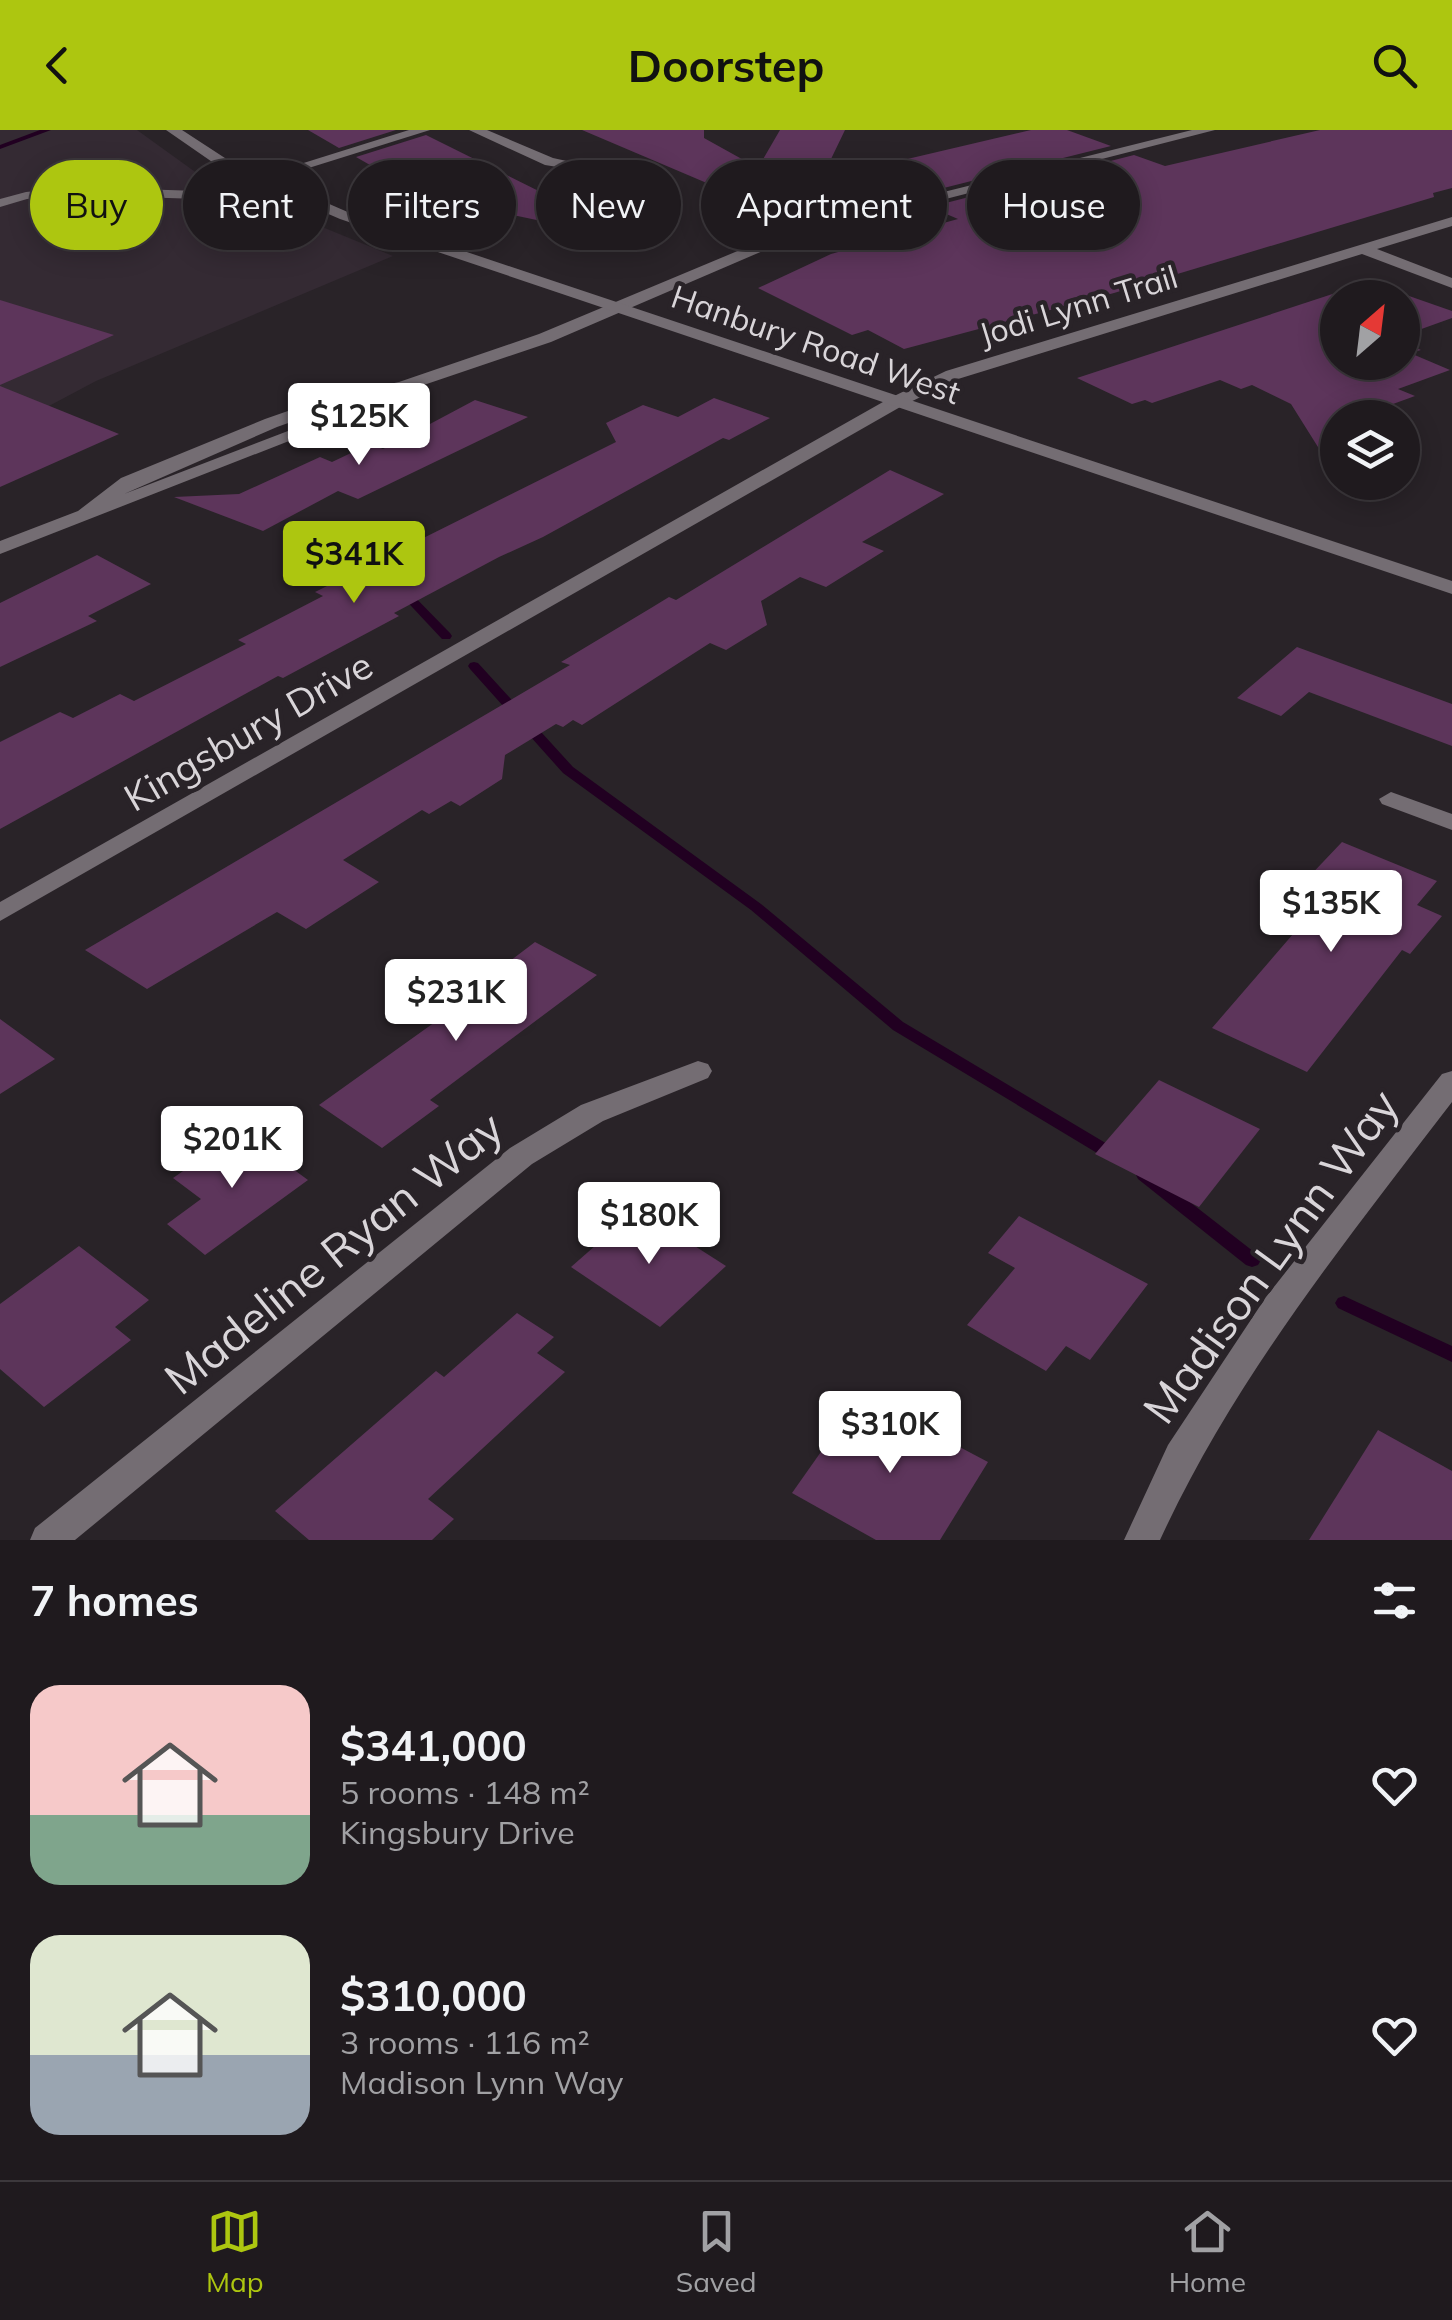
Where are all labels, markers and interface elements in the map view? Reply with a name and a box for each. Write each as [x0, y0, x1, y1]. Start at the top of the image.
text: Doorstep [628, 37, 824, 93]
icon: back [30, 38, 85, 93]
icon: search [1367, 38, 1422, 93]
chip: Buy [30, 160, 163, 250]
chip: Rent [183, 160, 328, 250]
chip: Filters [348, 160, 516, 250]
chip: New [536, 160, 681, 250]
chip: Apartment [701, 160, 947, 250]
chip: House [967, 160, 1140, 250]
street label: Jodi Lynn Trail [974, 256, 1182, 354]
street label: Hanbury Road West [666, 276, 966, 412]
north arrow [1320, 280, 1420, 380]
map controls [1320, 280, 1420, 500]
pin: $125K [289, 383, 429, 468]
text: $125K [310, 395, 408, 435]
button: layers [1320, 400, 1420, 500]
pin: $341K [284, 521, 424, 606]
text: $341K [305, 533, 403, 573]
street label: Kingsbury Drive [115, 641, 381, 821]
pin: $135K [1261, 870, 1401, 955]
text: $135K [1282, 882, 1380, 922]
pin: $231K [386, 959, 526, 1044]
text: $231K [407, 971, 505, 1011]
street label: Madison Lynn Way [1130, 1078, 1410, 1434]
street label: Madeline Ryan Way [153, 1098, 513, 1406]
pin: $201K [162, 1106, 302, 1191]
text: $201K [183, 1118, 281, 1158]
pin: $180K [579, 1182, 719, 1267]
text: $180K [600, 1194, 698, 1234]
pin: $310K [820, 1391, 960, 1476]
text: $310K [841, 1403, 939, 1443]
icon: filters [1367, 1573, 1422, 1628]
text: 7 homes [30, 1574, 199, 1627]
text: $341,000 [340, 1719, 527, 1772]
icon: home [110, 1725, 230, 1845]
icon: heart [1367, 1758, 1422, 1813]
text: 5 rooms · 148 m² [340, 1772, 590, 1812]
text: Kingsbury Drive [340, 1812, 575, 1852]
text: $310,000 [340, 1969, 527, 2022]
icon: home [110, 1975, 230, 2095]
icon: heart [1367, 2008, 1422, 2063]
text: 3 rooms · 116 m² [340, 2022, 590, 2062]
text: Madison Lynn Way [340, 2062, 623, 2102]
tab: Map [206, 2204, 264, 2299]
tab: Saved [676, 2204, 757, 2299]
tab: Home [1169, 2204, 1246, 2299]

